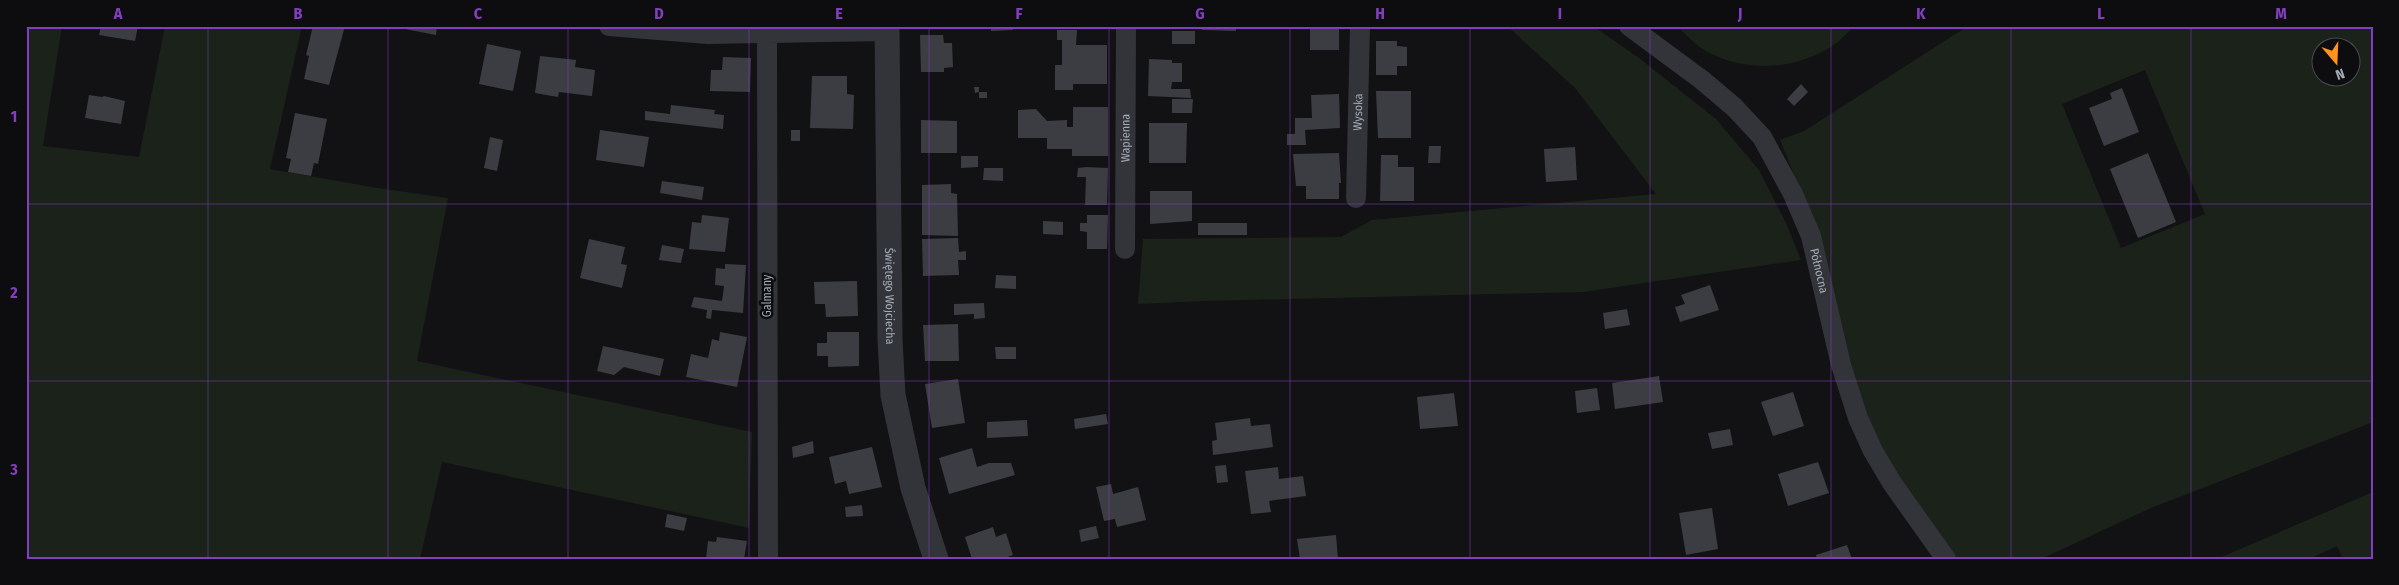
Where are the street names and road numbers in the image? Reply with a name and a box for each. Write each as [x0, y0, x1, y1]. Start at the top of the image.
street label: Wysoka [1351, 93, 1365, 131]
street label: Wapienna [1118, 114, 1133, 162]
street label: Północna [1807, 247, 1831, 295]
street label: Świętego Wojciecha [882, 248, 897, 345]
street label: Galmany [760, 274, 774, 317]

